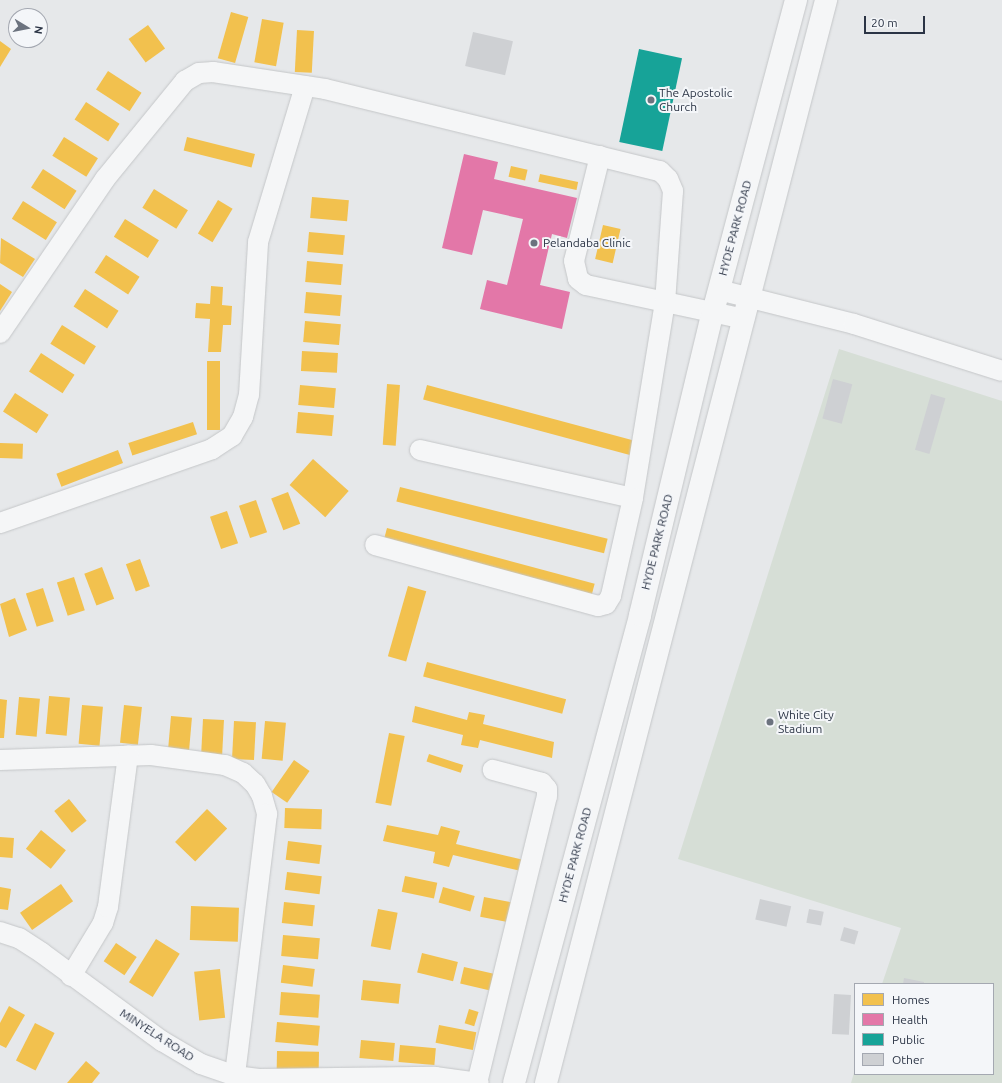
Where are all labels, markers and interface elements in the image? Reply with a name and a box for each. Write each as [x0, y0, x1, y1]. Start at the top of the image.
north arrow [8, 8, 48, 48]
scale bar [866, 8, 927, 34]
text: 20 m [871, 16, 898, 29]
text: N [32, 25, 45, 35]
place label: The Apostolic Church [659, 86, 732, 114]
marker: The Apostolic Church [646, 95, 656, 105]
street label: HYDE PARK ROAD [715, 179, 755, 277]
place label: Pelandaba Clinic [543, 236, 631, 250]
marker: Pelandaba Clinic [528, 237, 540, 249]
street label: HYDE PARK ROAD [638, 493, 676, 591]
place label: White City Stadium [778, 708, 834, 736]
marker: White City Stadium [765, 717, 775, 727]
street label: HYDE PARK ROAD [555, 806, 595, 904]
legend [854, 983, 994, 1075]
text: Homes [892, 993, 930, 1006]
street label: MINYELA ROAD [117, 1006, 197, 1064]
text: Health [892, 1013, 928, 1026]
text: Public [892, 1033, 925, 1046]
text: Other [892, 1053, 924, 1066]

